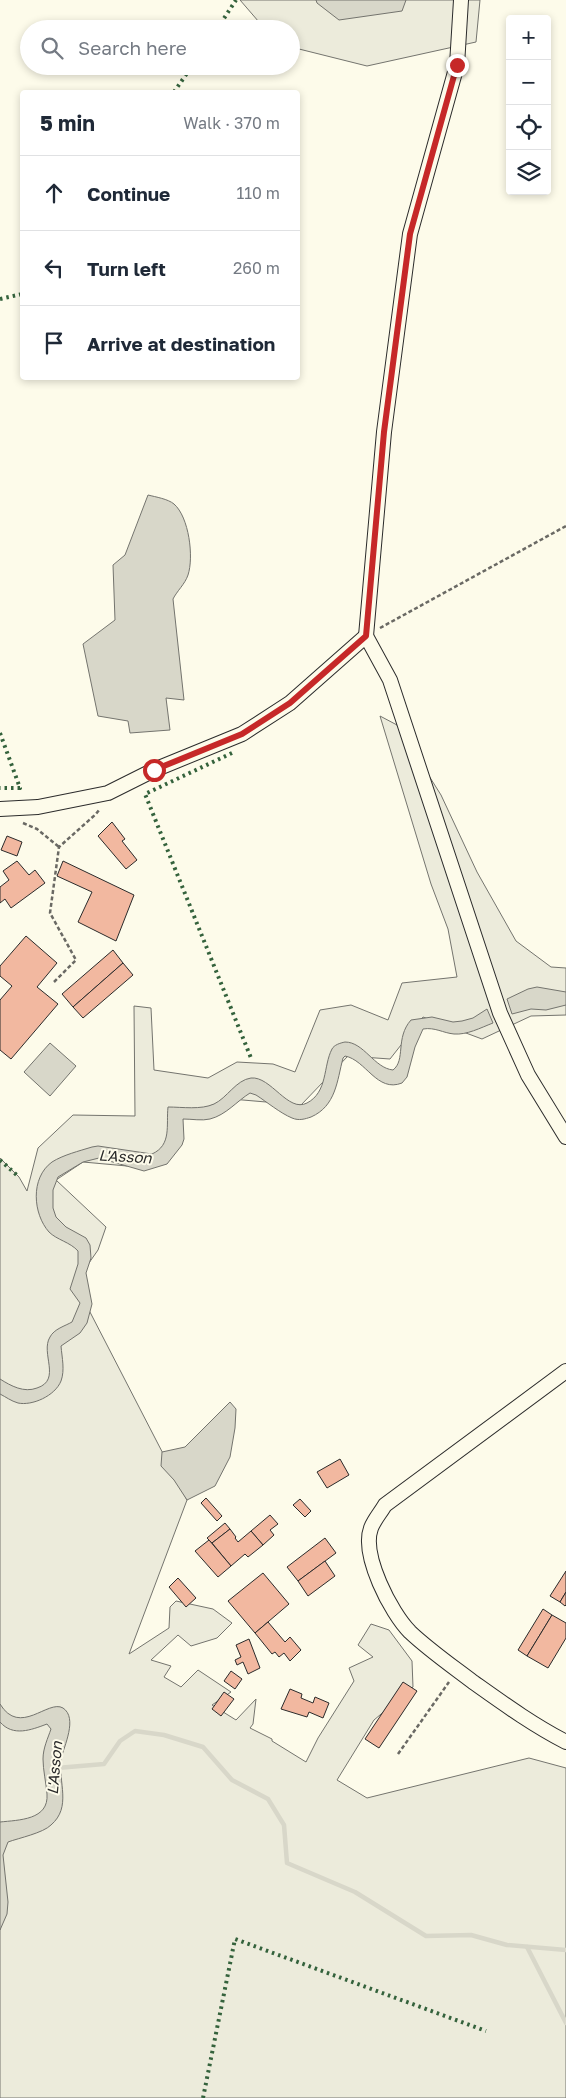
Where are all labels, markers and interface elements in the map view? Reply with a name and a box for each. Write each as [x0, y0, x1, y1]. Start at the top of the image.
map controls [506, 15, 551, 195]
button: + [506, 15, 551, 60]
search box [20, 20, 300, 75]
icon: search [38, 34, 66, 62]
text: Search here [78, 36, 187, 59]
route end [446, 54, 469, 77]
button: − [506, 60, 551, 105]
button: locate [506, 105, 551, 150]
text: 5 min [40, 110, 95, 136]
text: Walk · 370 m [183, 113, 280, 133]
button: layers [506, 150, 551, 195]
icon: ahead [40, 179, 68, 207]
text: Continue [87, 182, 170, 205]
text: 110 m [236, 183, 280, 203]
icon: left [40, 254, 68, 282]
text: Turn left [87, 257, 166, 280]
text: 260 m [233, 258, 280, 278]
icon: arrive [40, 329, 68, 357]
text: Arrive at destination [87, 332, 275, 355]
route start [143, 759, 166, 782]
water label: L'Asson [98, 1146, 153, 1166]
water label: L'Asson [43, 1740, 65, 1795]

